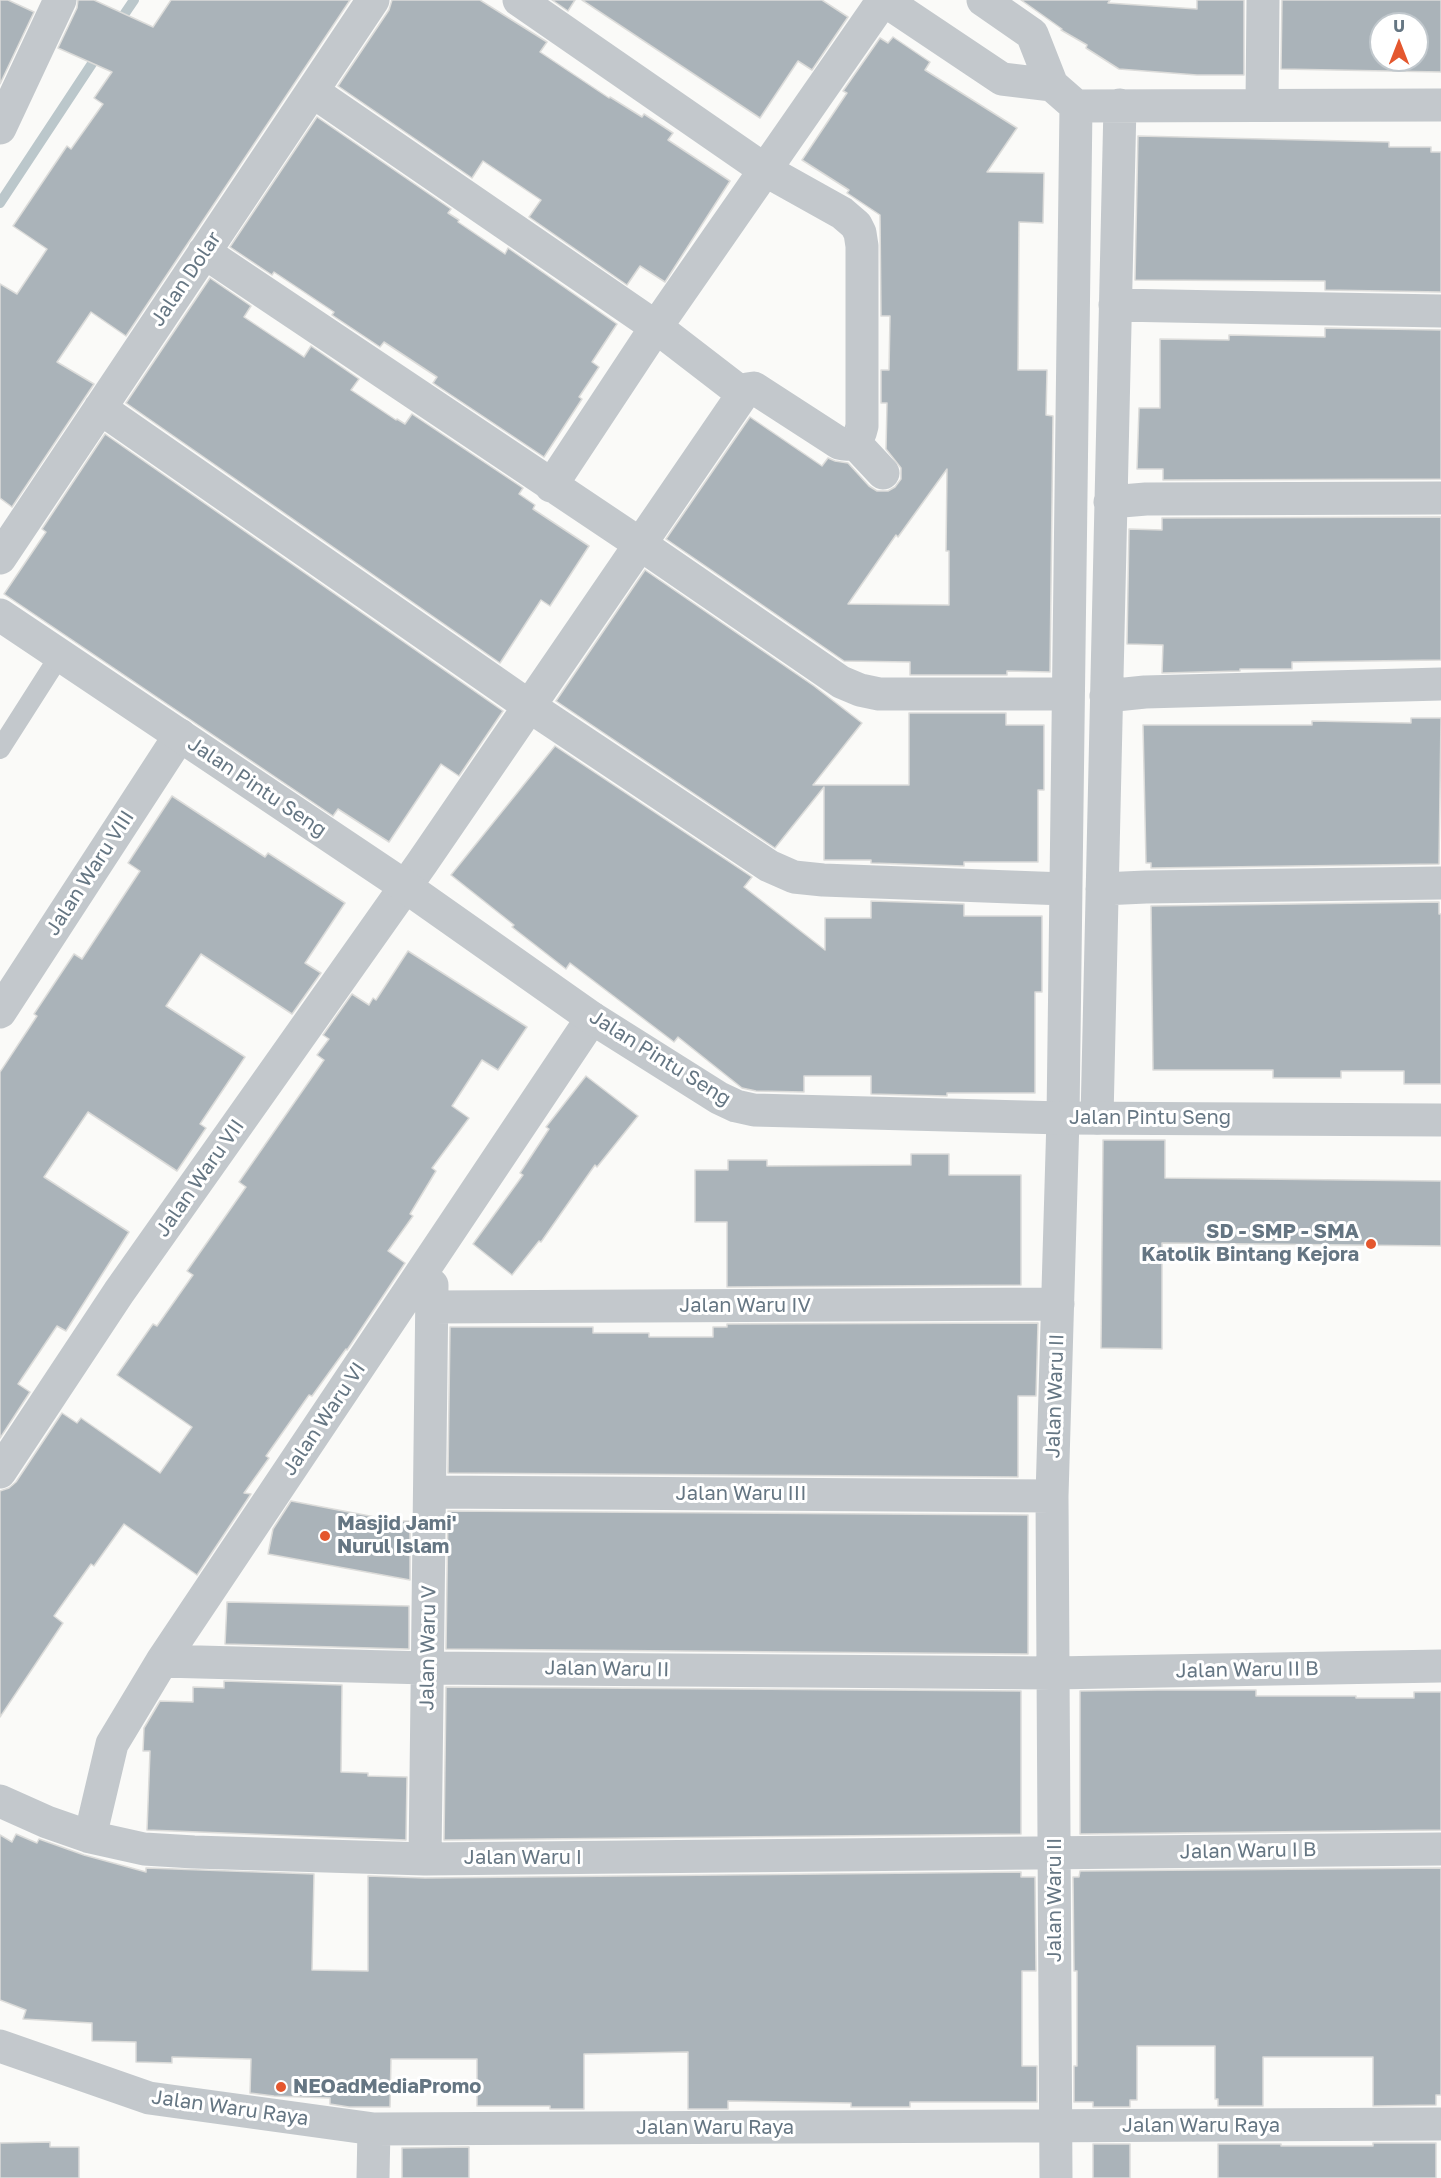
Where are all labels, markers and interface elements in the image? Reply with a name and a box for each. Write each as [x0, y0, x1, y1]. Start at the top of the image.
north arrow [1369, 12, 1429, 72]
text: U [1393, 16, 1405, 36]
street label: Jalan Dolar [146, 227, 226, 331]
street label: Jalan Pintu Seng [183, 732, 331, 842]
street label: Jalan Waru VIII [41, 806, 139, 940]
street label: Jalan Pintu Seng [585, 1005, 735, 1111]
street label: Jalan Pintu Seng [1069, 1106, 1231, 1130]
street label: Jalan Waru VII [151, 1115, 249, 1241]
place label: SD - SMP - SMA Katolik Bintang Kejora [1141, 1220, 1359, 1267]
marker: SD - SMP - SMA Katolik Bintang Kejora [1364, 1237, 1378, 1251]
street label: Jalan Waru IV [679, 1294, 811, 1318]
street label: Jalan Waru II [1041, 1333, 1069, 1459]
street label: Jalan Waru VI [277, 1358, 371, 1480]
street label: Jalan Waru III [676, 1482, 806, 1506]
place label: Masjid Jami' Nurul Islam [337, 1512, 457, 1559]
marker: Masjid Jami' Nurul Islam [318, 1529, 332, 1543]
street label: Jalan Waru V [415, 1585, 441, 1711]
street label: Jalan Waru II [545, 1656, 669, 1682]
street label: Jalan Waru II B [1175, 1657, 1319, 1683]
street label: Jalan Waru II [1043, 1838, 1067, 1962]
street label: Jalan Waru I B [1179, 1838, 1317, 1864]
street label: Jalan Waru I [464, 1846, 582, 1870]
place label: NEOadMediaPromo [293, 2075, 481, 2099]
marker: NEOadMediaPromo [274, 2080, 288, 2094]
street label: Jalan Waru Raya [150, 2085, 310, 2131]
street label: Jalan Waru Raya [1122, 2114, 1280, 2138]
street label: Jalan Waru Raya [636, 2116, 794, 2140]

